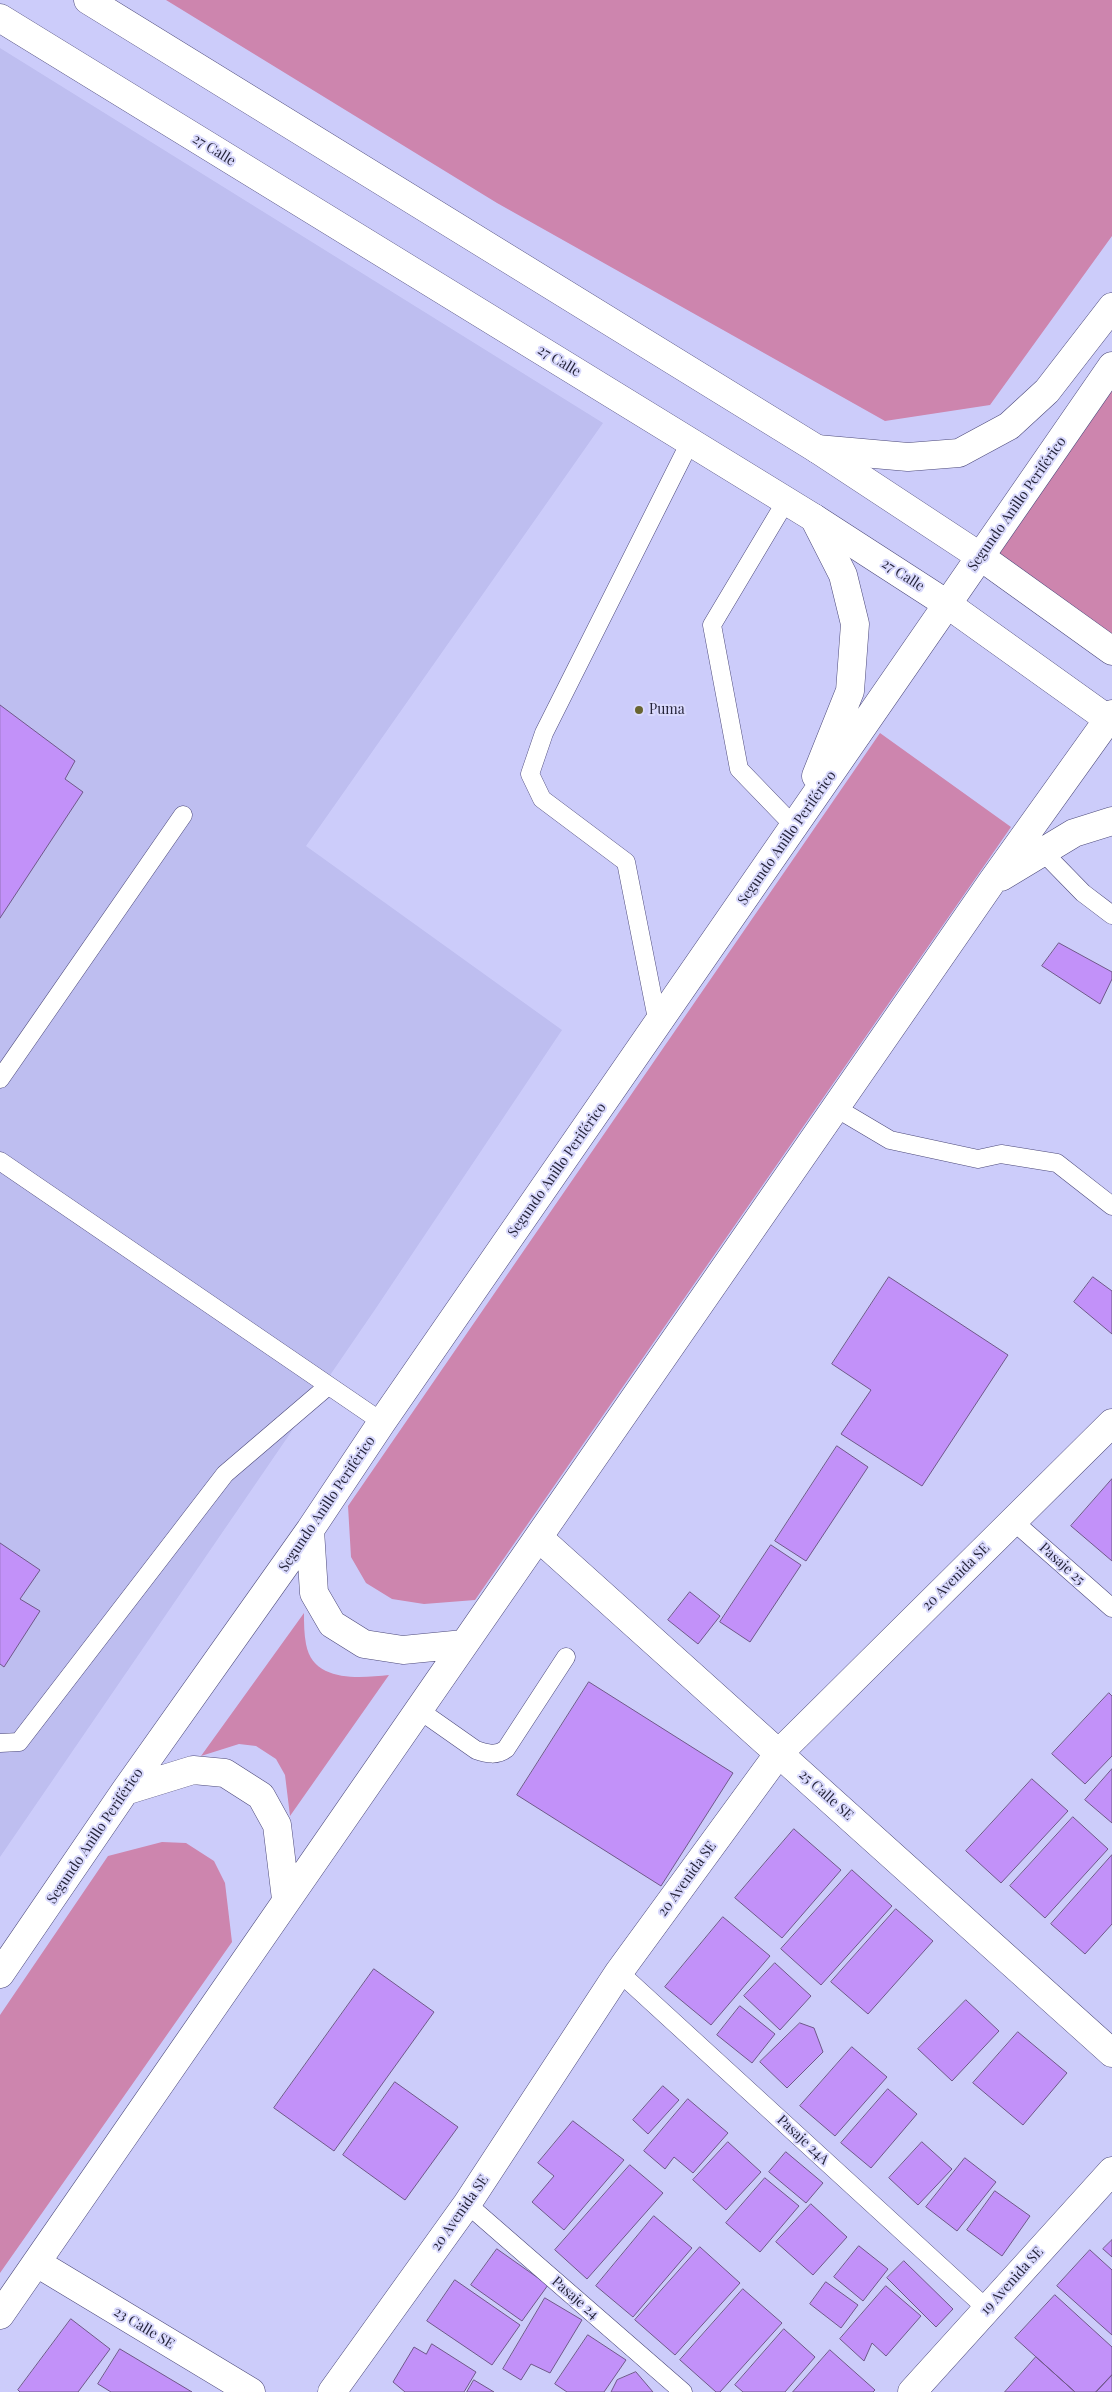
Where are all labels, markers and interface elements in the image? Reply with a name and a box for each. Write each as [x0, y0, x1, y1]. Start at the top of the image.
street label: 27 Calle [189, 130, 239, 170]
street label: 27 Calle [534, 342, 584, 380]
street label: Segundo Anillo Periférico [964, 434, 1070, 574]
street label: 27 Calle [879, 555, 927, 595]
place label: Puma [649, 702, 685, 718]
marker: Puma [633, 704, 645, 716]
street label: Segundo Anillo Periférico [734, 768, 840, 908]
street label: Segundo Anillo Periférico [504, 1100, 610, 1240]
street label: Segundo Anillo Periférico [275, 1433, 379, 1575]
street label: Pasaje 25 [1036, 1539, 1088, 1589]
street label: 20 Avenida SE [919, 1540, 993, 1614]
street label: Segundo Anillo Periférico [43, 1765, 147, 1907]
street label: 25 Calle SE [795, 1766, 857, 1824]
street label: 20 Avenida SE [654, 1838, 720, 1920]
street label: Pasaje 24A [773, 2112, 833, 2168]
street label: 20 Avenida SE [428, 2172, 492, 2254]
street label: 19 Avenida SE [977, 2244, 1047, 2318]
street label: Pasaje 24 [548, 2273, 602, 2323]
street label: 23 Calle SE [111, 2303, 177, 2353]

